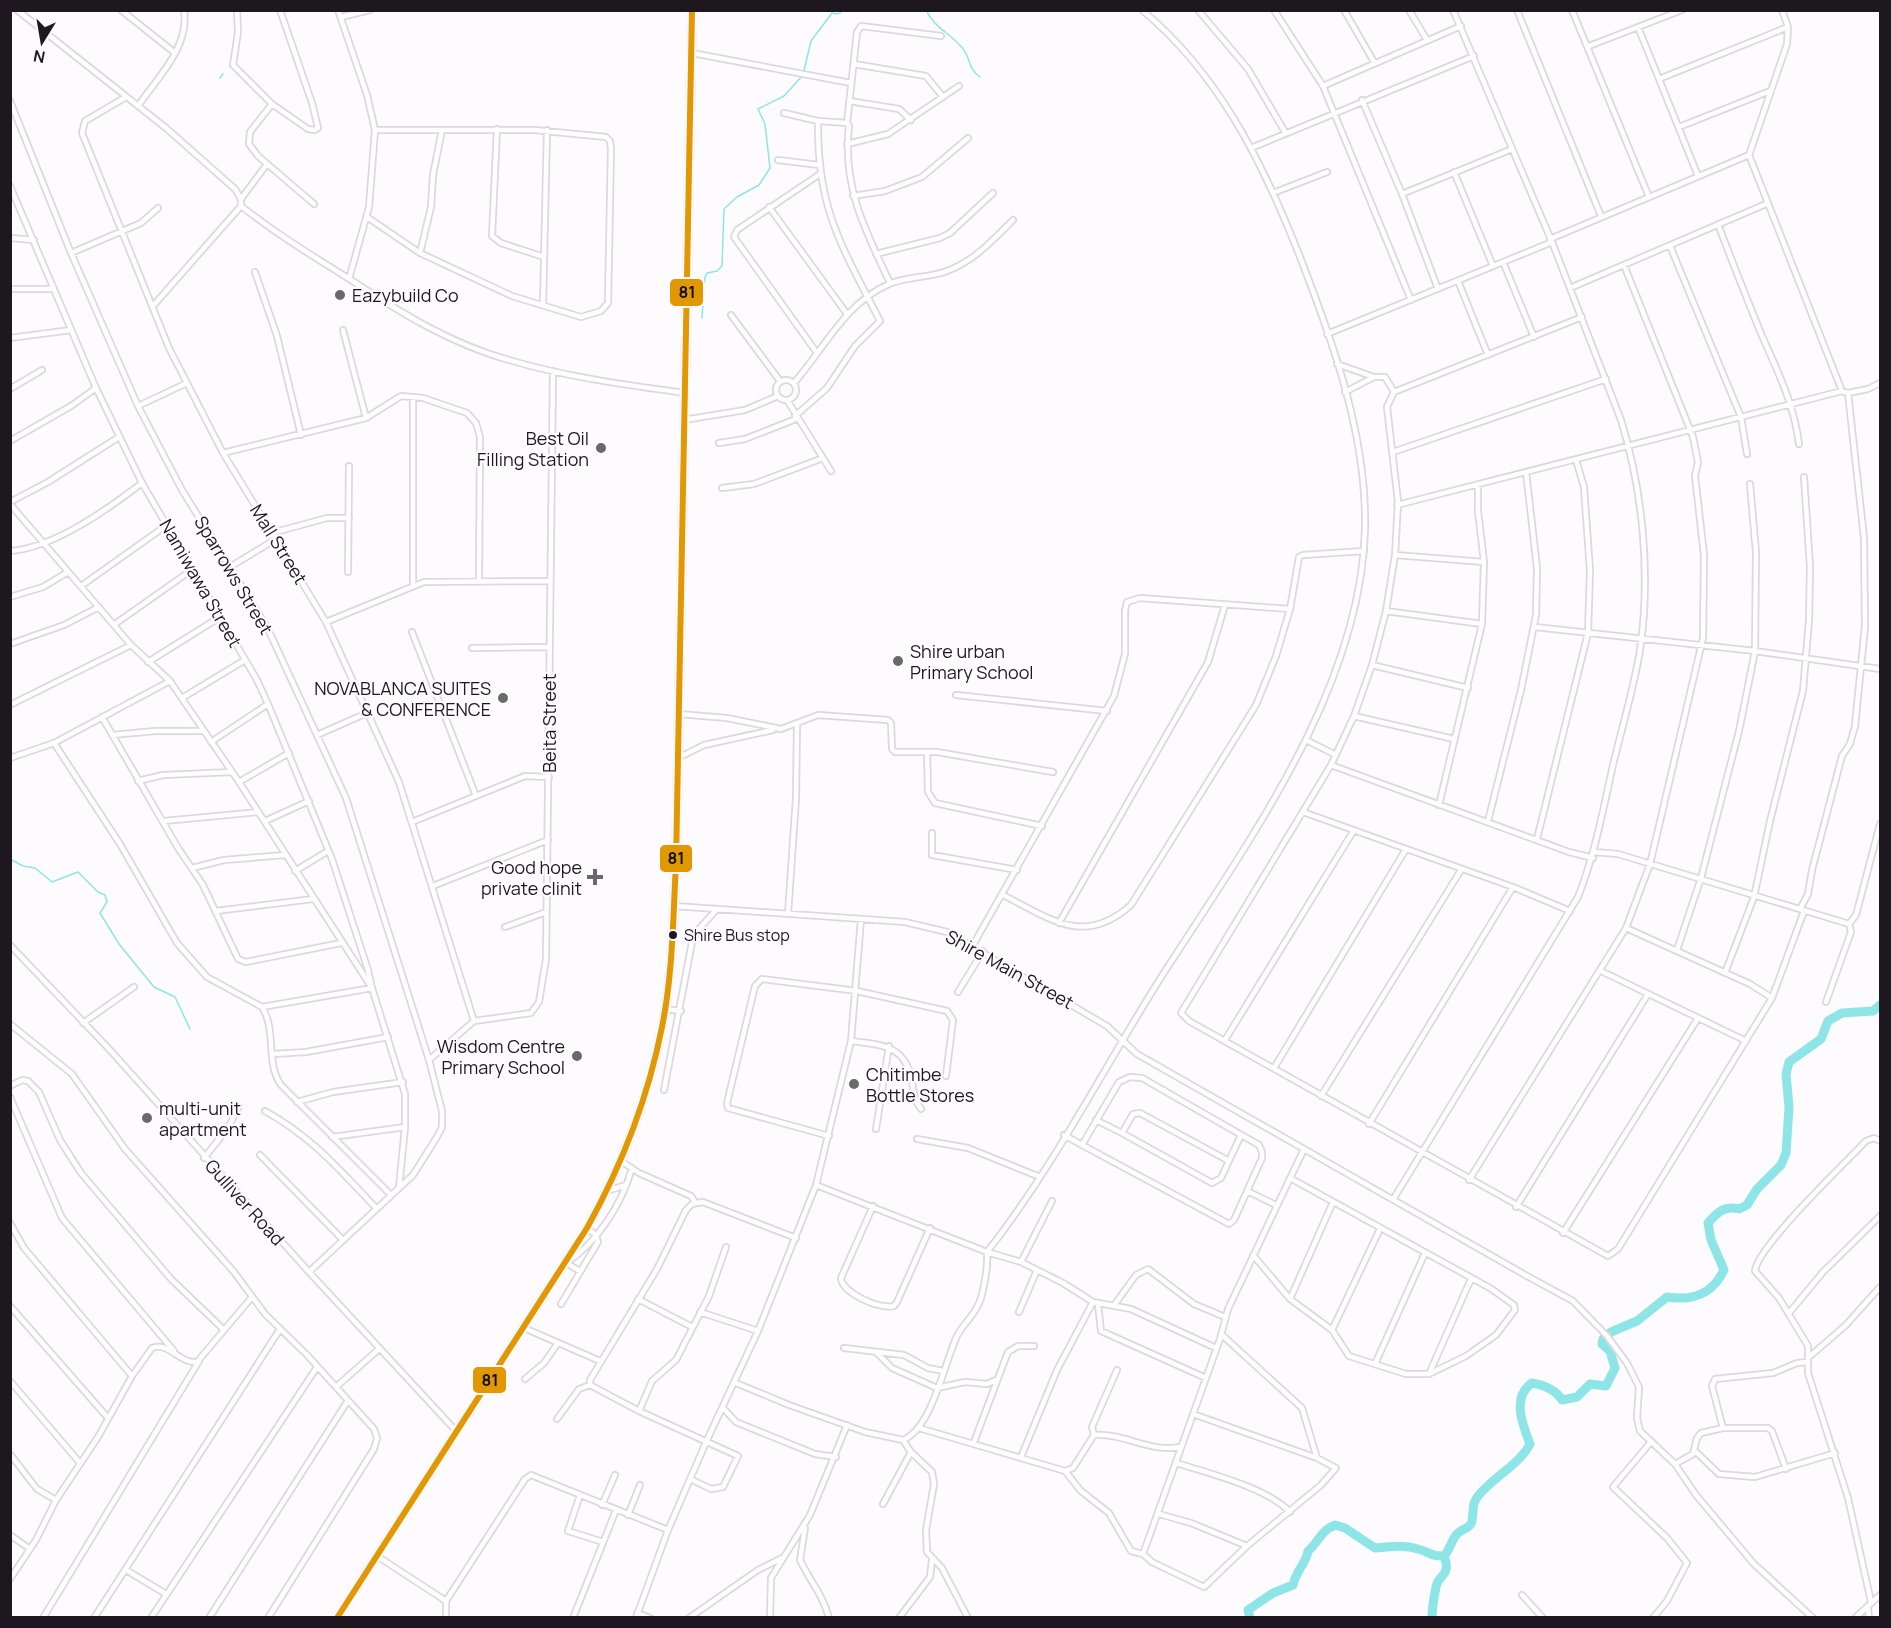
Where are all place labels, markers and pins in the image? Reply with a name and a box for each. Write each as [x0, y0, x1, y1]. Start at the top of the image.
place label: Eazybuild Co [352, 283, 459, 307]
marker: Eazybuild Co [333, 288, 347, 302]
place label: Best Oil Filling Station [477, 426, 589, 471]
marker: Best Oil Filling Station [594, 441, 608, 455]
place label: Shire urban Primary School [910, 639, 1034, 684]
marker: Shire urban Primary School [891, 654, 905, 668]
place label: NOVABLANCA SUITES & CONFERENCE [314, 676, 491, 721]
marker: NOVABLANCA SUITES & CONFERENCE [496, 691, 510, 705]
place label: Good hope private clinit [481, 855, 582, 900]
marker: Good hope private clinit [586, 868, 604, 886]
place label: Shire Bus stop [684, 924, 790, 946]
marker: Shire Bus stop [667, 929, 679, 941]
place label: Wisdom Centre Primary School [437, 1034, 565, 1079]
marker: Wisdom Centre Primary School [570, 1049, 584, 1063]
place label: Chitimbe Bottle Stores [866, 1062, 974, 1107]
marker: Chitimbe Bottle Stores [847, 1077, 861, 1091]
place label: multi-unit apartment [159, 1096, 247, 1141]
marker: multi-unit apartment [140, 1111, 154, 1125]

